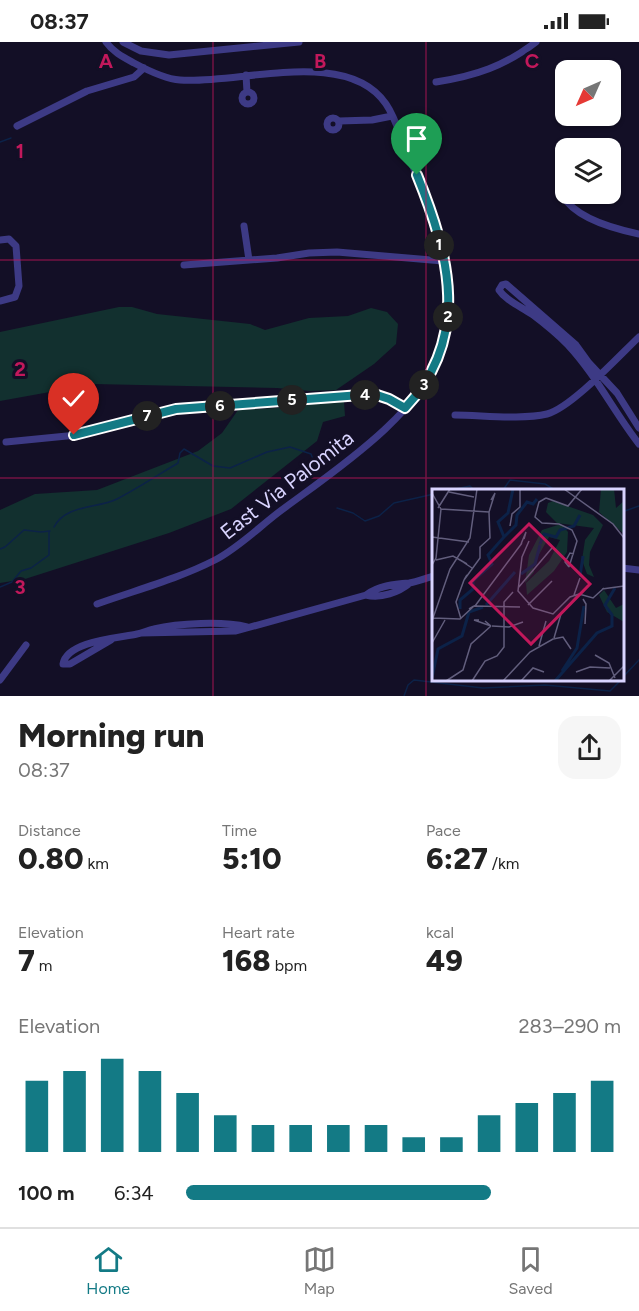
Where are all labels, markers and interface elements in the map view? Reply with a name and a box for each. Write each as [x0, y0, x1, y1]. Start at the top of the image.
text: 08:37 [30, 8, 89, 35]
text: A [99, 49, 114, 73]
text: B [314, 49, 326, 73]
text: C [525, 49, 539, 73]
north arrow [555, 60, 621, 126]
map controls [555, 60, 621, 204]
pin [391, 113, 442, 175]
icon: arrive [400, 122, 433, 155]
button: layers [555, 138, 621, 204]
text: 1 [16, 139, 24, 163]
pin: 1 [424, 230, 454, 260]
text: 1 [436, 235, 442, 254]
pin: 2 [433, 302, 463, 332]
text: 2 [443, 307, 453, 326]
text: 2 [14, 357, 26, 381]
pin: 3 [409, 370, 439, 400]
pin [48, 373, 99, 435]
text: 3 [420, 375, 428, 394]
pin: 4 [350, 380, 380, 410]
icon: check [57, 382, 90, 415]
pin: 5 [277, 385, 307, 415]
text: 4 [360, 385, 370, 404]
text: 5 [287, 390, 297, 409]
pin: 6 [205, 391, 235, 421]
text: 6 [215, 396, 225, 415]
pin: 7 [132, 401, 162, 431]
text: 7 [143, 406, 151, 425]
street label: East Via Palomita [215, 425, 358, 544]
inset map [432, 489, 624, 681]
text: 3 [14, 575, 26, 599]
text: Morning run [18, 716, 204, 755]
button: share [558, 716, 621, 779]
text: 08:37 [18, 758, 70, 782]
text: Distance [18, 821, 81, 840]
text: Time [222, 821, 257, 840]
text: Pace [426, 821, 461, 840]
text: 0.80 [18, 840, 83, 877]
text: 5:10 [222, 840, 282, 877]
text: 6:27 [426, 840, 488, 877]
text: km [83, 854, 109, 873]
text: /km [488, 854, 519, 873]
text: Elevation [18, 923, 84, 942]
text: Heart rate [222, 923, 295, 942]
text: kcal [426, 923, 454, 942]
text: 7 [18, 942, 35, 979]
text: 168 [222, 942, 271, 979]
text: 49 [426, 942, 463, 979]
text: m [35, 956, 53, 975]
text: bpm [271, 956, 307, 975]
text: Elevation [18, 1014, 100, 1038]
text: 283–290 m [518, 1014, 621, 1038]
text: 100 m [18, 1181, 75, 1205]
text: 6:34 [114, 1181, 154, 1205]
tab: Home [86, 1243, 130, 1298]
tab: Map [303, 1243, 336, 1298]
tab: Saved [508, 1243, 553, 1298]

